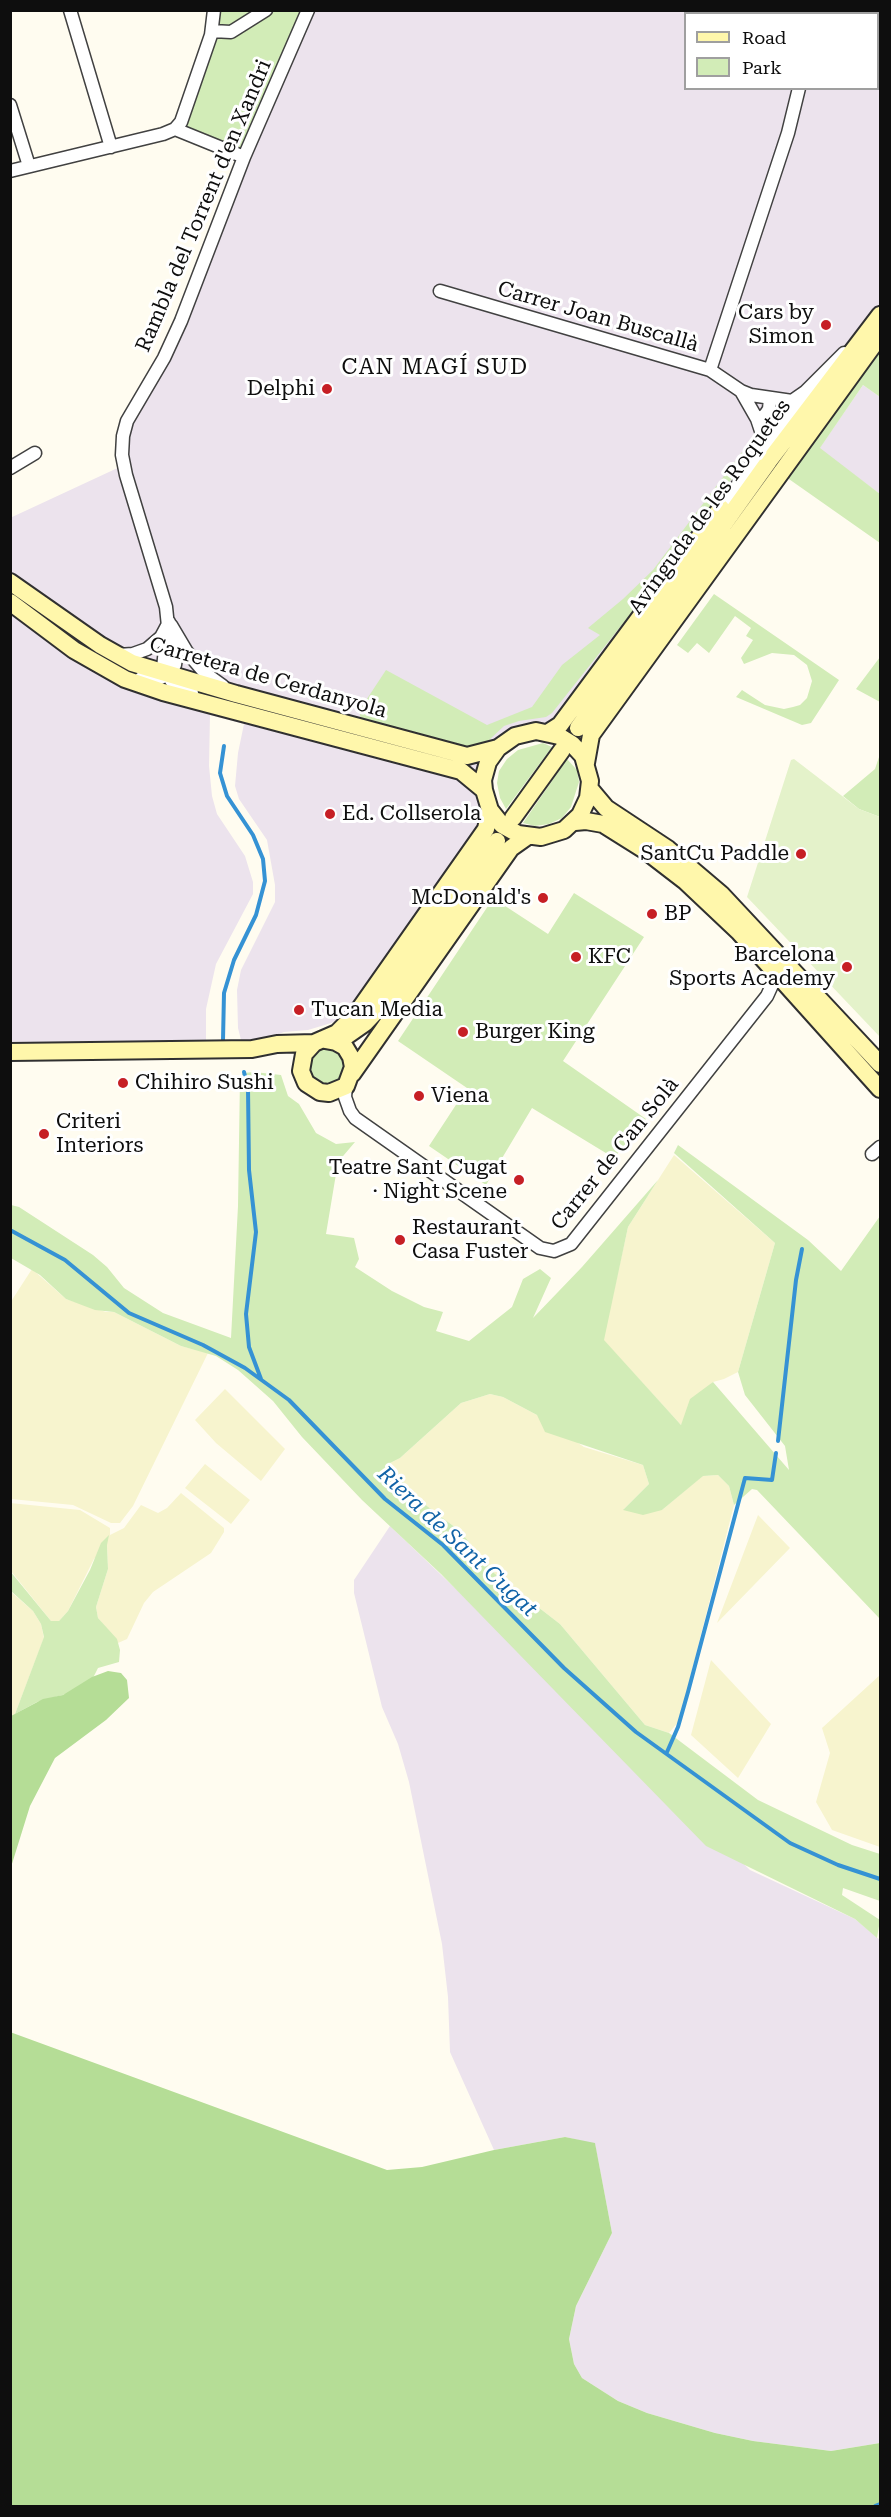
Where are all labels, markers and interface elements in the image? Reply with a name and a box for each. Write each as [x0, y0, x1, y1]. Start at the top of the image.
legend [684, 12, 879, 90]
text: Road [742, 27, 786, 48]
street label: Rambla del Torrent d'en Xandri [131, 56, 277, 356]
text: Park [742, 57, 782, 78]
street label: Carrer Joan Buscallà [495, 276, 701, 358]
place label: Cars by Simon [738, 300, 814, 350]
marker: Cars by Simon [819, 318, 833, 332]
district label: CAN MAGÍ SUD [341, 355, 529, 381]
place label: Delphi [247, 376, 315, 402]
marker: Delphi [320, 382, 334, 396]
street label: Avinguda de les Roquetes [624, 395, 796, 619]
street label: Carretera de Cerdanyola [146, 632, 390, 724]
place label: Ed. Collserola [342, 801, 481, 827]
marker: Ed. Collserola [323, 807, 337, 821]
place label: SantCu Paddle [640, 841, 789, 867]
marker: SantCu Paddle [794, 847, 808, 861]
place label: McDonald's [411, 885, 531, 911]
marker: McDonald's [536, 891, 550, 905]
place label: BP [664, 901, 692, 927]
marker: BP [645, 907, 659, 921]
place label: Barcelona Sports Academy [669, 942, 835, 992]
place label: KFC [588, 944, 631, 970]
marker: KFC [569, 950, 583, 964]
marker: Barcelona Sports Academy [840, 960, 854, 974]
place label: Tucan Media [311, 997, 443, 1023]
marker: Tucan Media [292, 1003, 306, 1017]
place label: Burger King [475, 1019, 595, 1045]
marker: Burger King [456, 1025, 470, 1039]
place label: Chihiro Sushi [135, 1070, 274, 1096]
street label: Carrer de Can Solà [546, 1073, 684, 1235]
marker: Chihiro Sushi [116, 1076, 130, 1090]
place label: Viena [431, 1083, 489, 1109]
marker: Viena [412, 1089, 426, 1103]
place label: Criteri Interiors [56, 1109, 143, 1159]
marker: Criteri Interiors [37, 1127, 51, 1141]
place label: Teatre Sant Cugat · Night Scene [328, 1155, 507, 1205]
marker: Teatre Sant Cugat · Night Scene [512, 1173, 526, 1187]
place label: Restaurant Casa Fuster [412, 1215, 528, 1265]
marker: Restaurant Casa Fuster [393, 1233, 407, 1247]
water label: Riera de Sant Cugat [372, 1461, 542, 1623]

